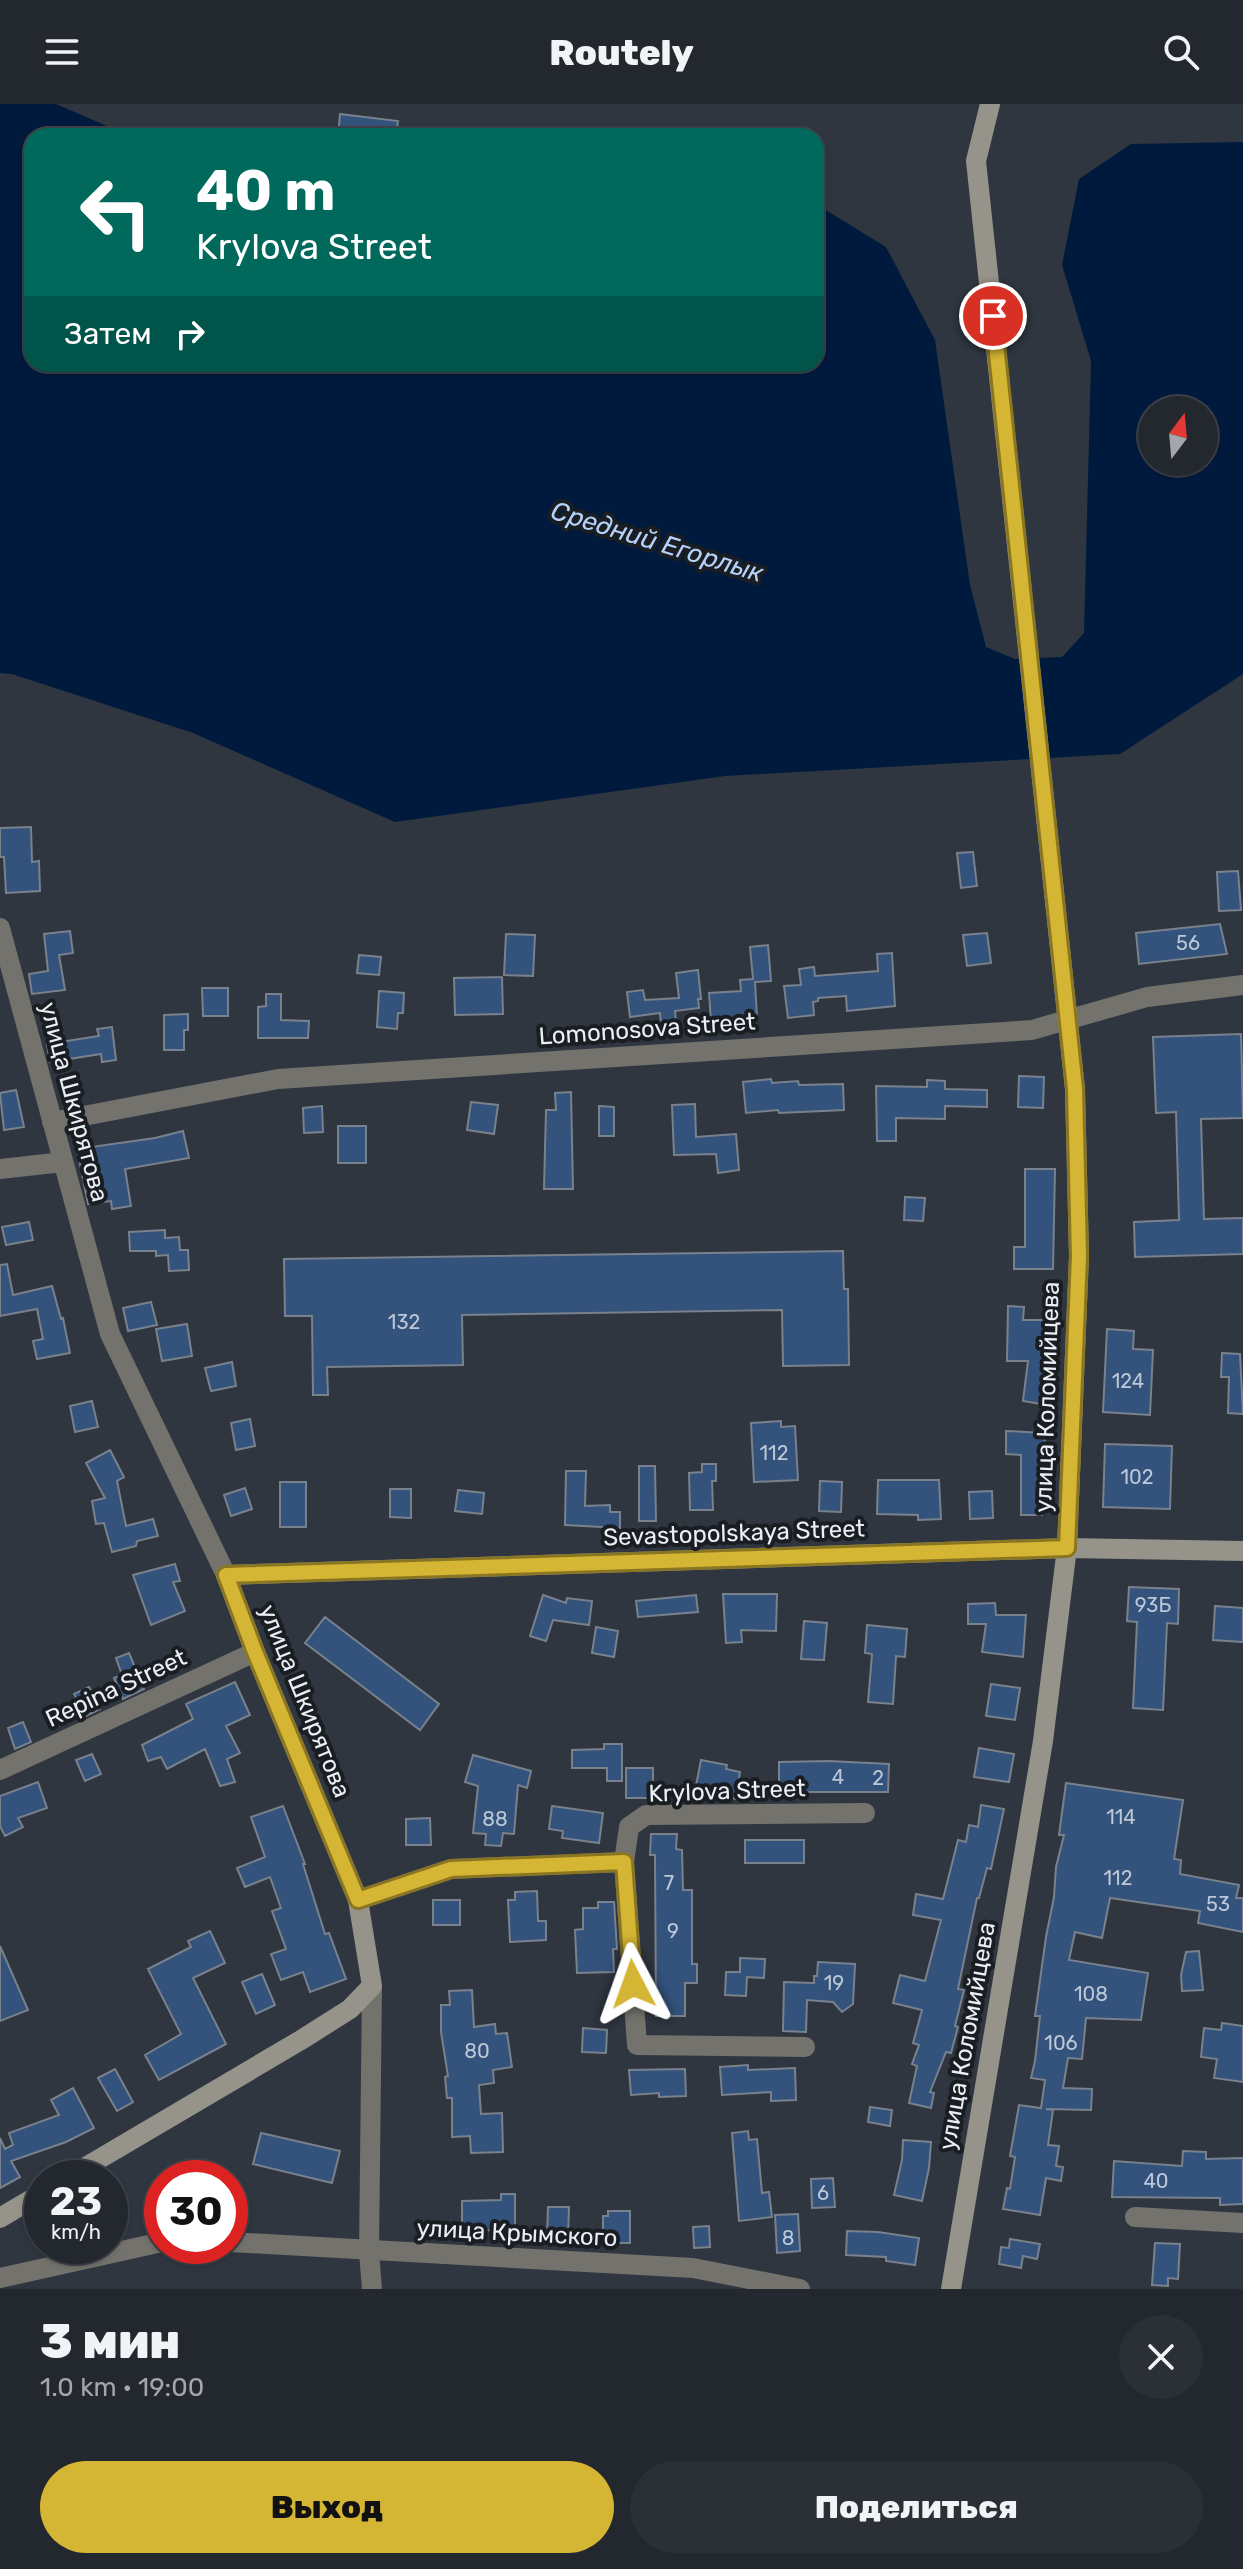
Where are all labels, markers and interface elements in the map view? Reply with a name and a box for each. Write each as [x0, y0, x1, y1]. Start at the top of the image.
icon: menu [40, 30, 84, 74]
icon: search [1159, 30, 1203, 74]
text: Routely [549, 31, 694, 74]
text: 40 m [196, 158, 336, 224]
icon: left [64, 160, 168, 264]
text: Krylova Street [196, 225, 432, 268]
pin [959, 282, 1027, 350]
icon: arrive [971, 294, 1015, 338]
icon: right [168, 312, 212, 356]
text: Затем [64, 316, 152, 352]
north arrow [1138, 396, 1218, 476]
map controls [1138, 396, 1218, 476]
water label: Средний Егорлык [547, 495, 767, 589]
house number: 56 [1176, 931, 1200, 955]
street label: улица Шкирятова [34, 999, 114, 1205]
street label: Lomonosova Street [538, 1007, 756, 1051]
street label: улица Коломийцева [1029, 1281, 1065, 1513]
house number: 132 [388, 1310, 420, 1334]
house number: 124 [1112, 1369, 1144, 1393]
house number: 112 [760, 1441, 788, 1465]
house number: 102 [1121, 1465, 1154, 1489]
street label: Sevastopolskaya Street [603, 1514, 865, 1552]
house number: 93Б [1135, 1593, 1171, 1617]
street label: улица Шкирятова [254, 1600, 356, 1802]
street label: Repina Street [41, 1643, 191, 1733]
house number: 4 [832, 1765, 844, 1789]
house number: 2 [872, 1766, 884, 1790]
street label: Krylova Street [648, 1774, 806, 1808]
house number: 114 [1106, 1805, 1136, 1829]
house number: 88 [482, 1807, 508, 1831]
house number: 112 [1104, 1866, 1132, 1890]
house number: 7 [664, 1871, 674, 1895]
house number: 53 [1206, 1892, 1230, 1916]
house number: 9 [667, 1919, 679, 1943]
street label: улица Коломийцева [933, 1920, 1001, 2152]
position arrow [591, 1942, 675, 2026]
house number: 19 [824, 1971, 844, 1995]
house number: 108 [1074, 1982, 1108, 2006]
house number: 106 [1044, 2031, 1078, 2055]
house number: 80 [464, 2039, 490, 2063]
speed limit sign: 30 [144, 2160, 248, 2264]
house number: 40 [1143, 2169, 1169, 2193]
text: 23 [50, 2178, 102, 2225]
house number: 6 [817, 2181, 829, 2205]
street label: улица Крымского [416, 2214, 618, 2252]
text: km/h [51, 2220, 101, 2244]
house number: 8 [782, 2226, 794, 2250]
text: 3 мин [40, 2313, 180, 2370]
button: close [1119, 2315, 1203, 2399]
text: 1.0 km · 19:00 [40, 2372, 204, 2403]
button: Выход [40, 2461, 614, 2553]
button: Поделиться [630, 2461, 1203, 2553]

